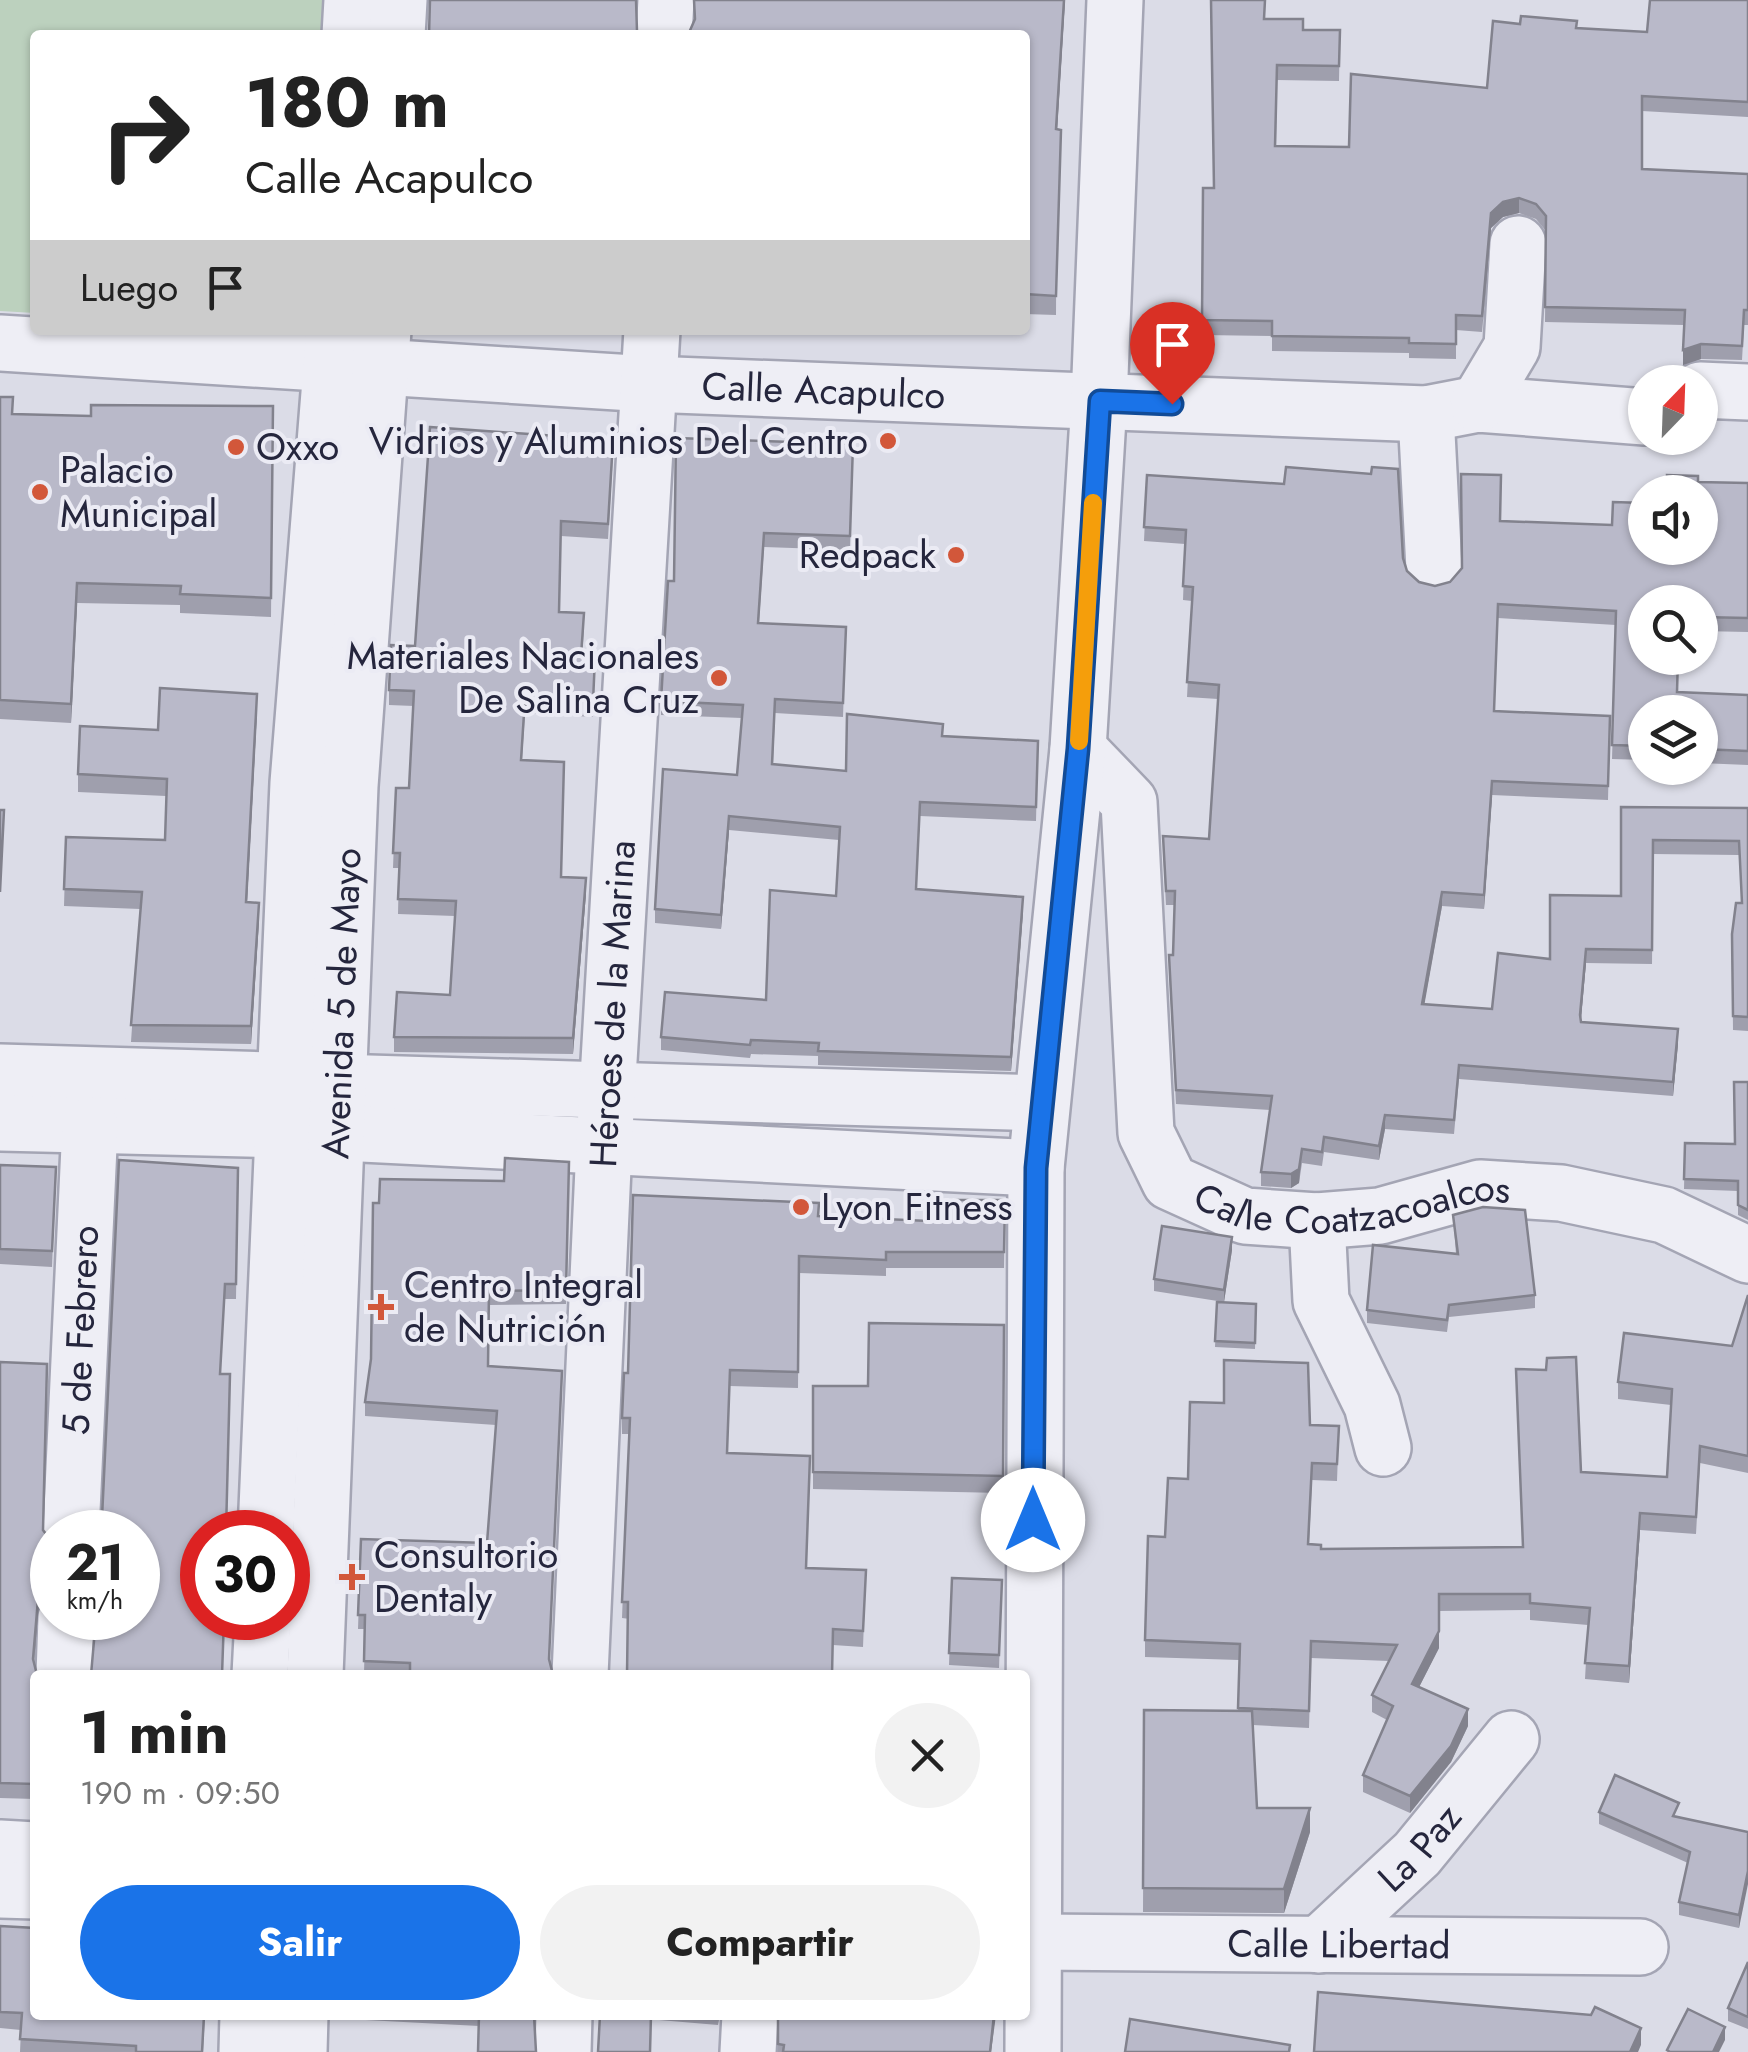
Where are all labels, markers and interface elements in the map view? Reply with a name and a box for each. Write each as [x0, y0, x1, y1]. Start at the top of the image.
text: 180 m [245, 52, 449, 153]
icon: right [80, 70, 210, 200]
text: Calle Acapulco [245, 145, 533, 210]
text: Luego [80, 260, 178, 315]
icon: arrive [198, 260, 253, 315]
pin [1130, 302, 1215, 405]
icon: arrive [1145, 317, 1200, 372]
street label: Calle Acapulco [701, 358, 946, 422]
north arrow [1628, 365, 1718, 455]
map controls [1628, 365, 1718, 785]
place label: Vidrios y Aluminios Del Centro [369, 413, 868, 468]
place label: Oxxo [256, 419, 339, 474]
marker: Vidrios y Aluminios Del Centro [877, 430, 899, 452]
marker: Oxxo [225, 436, 247, 458]
place label: Palacio Municipal [60, 442, 217, 541]
button: sound [1628, 475, 1718, 565]
marker: Palacio Municipal [29, 481, 51, 503]
place label: Redpack [799, 527, 936, 582]
marker: Redpack [945, 544, 967, 566]
button: search [1628, 585, 1718, 675]
place label: Materiales Nacionales De Salina Cruz [347, 628, 699, 727]
marker: Materiales Nacionales De Salina Cruz [708, 667, 730, 689]
button: layers [1628, 695, 1718, 785]
street label: Héroes de la Marina [575, 839, 649, 1169]
street label: Avenida 5 de Mayo [307, 847, 375, 1160]
street label: Calle Coatzacoalcos [1185, 1160, 1512, 1248]
place label: Lyon Fitness [821, 1179, 1013, 1234]
marker: Lyon Fitness [790, 1196, 812, 1218]
street label: 5 de Febrero [48, 1224, 112, 1436]
place label: Centro Integral de Nutrición [404, 1257, 643, 1356]
marker: Centro Integral de Nutrición [368, 1294, 394, 1320]
position arrow [981, 1468, 1085, 1572]
speed limit sign: 30 [180, 1510, 310, 1640]
text: 21 [66, 1526, 124, 1599]
place label: Consultorio Dentaly [374, 1527, 558, 1626]
marker: Consultorio Dentaly [339, 1564, 365, 1590]
text: km/h [67, 1582, 123, 1618]
text: 1 min [80, 1689, 229, 1776]
button: close [875, 1703, 980, 1808]
text: 190 m · 09:50 [80, 1770, 280, 1816]
street label: La Paz [1365, 1792, 1474, 1904]
button: Salir [80, 1885, 520, 2000]
button: Compartir [540, 1885, 980, 2000]
street label: Calle Libertad [1227, 1916, 1451, 1972]

